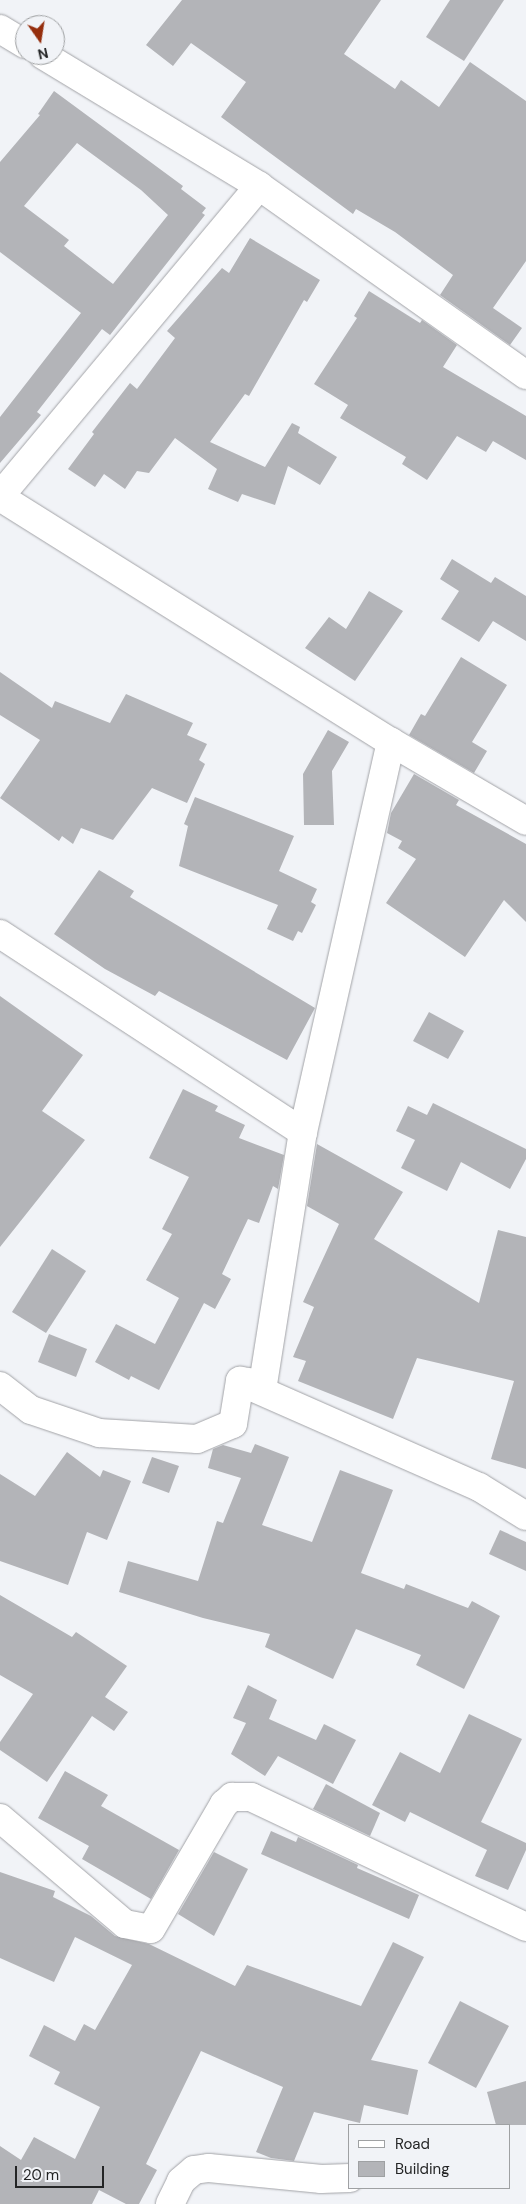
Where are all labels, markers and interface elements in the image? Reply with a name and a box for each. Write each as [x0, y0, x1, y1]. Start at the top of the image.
north arrow [15, 15, 65, 65]
text: N [36, 44, 50, 64]
legend [348, 2124, 511, 2189]
text: Road [395, 2134, 430, 2154]
scale bar [18, 2156, 106, 2188]
text: Building [395, 2159, 450, 2179]
text: 20 m [23, 2165, 59, 2185]

